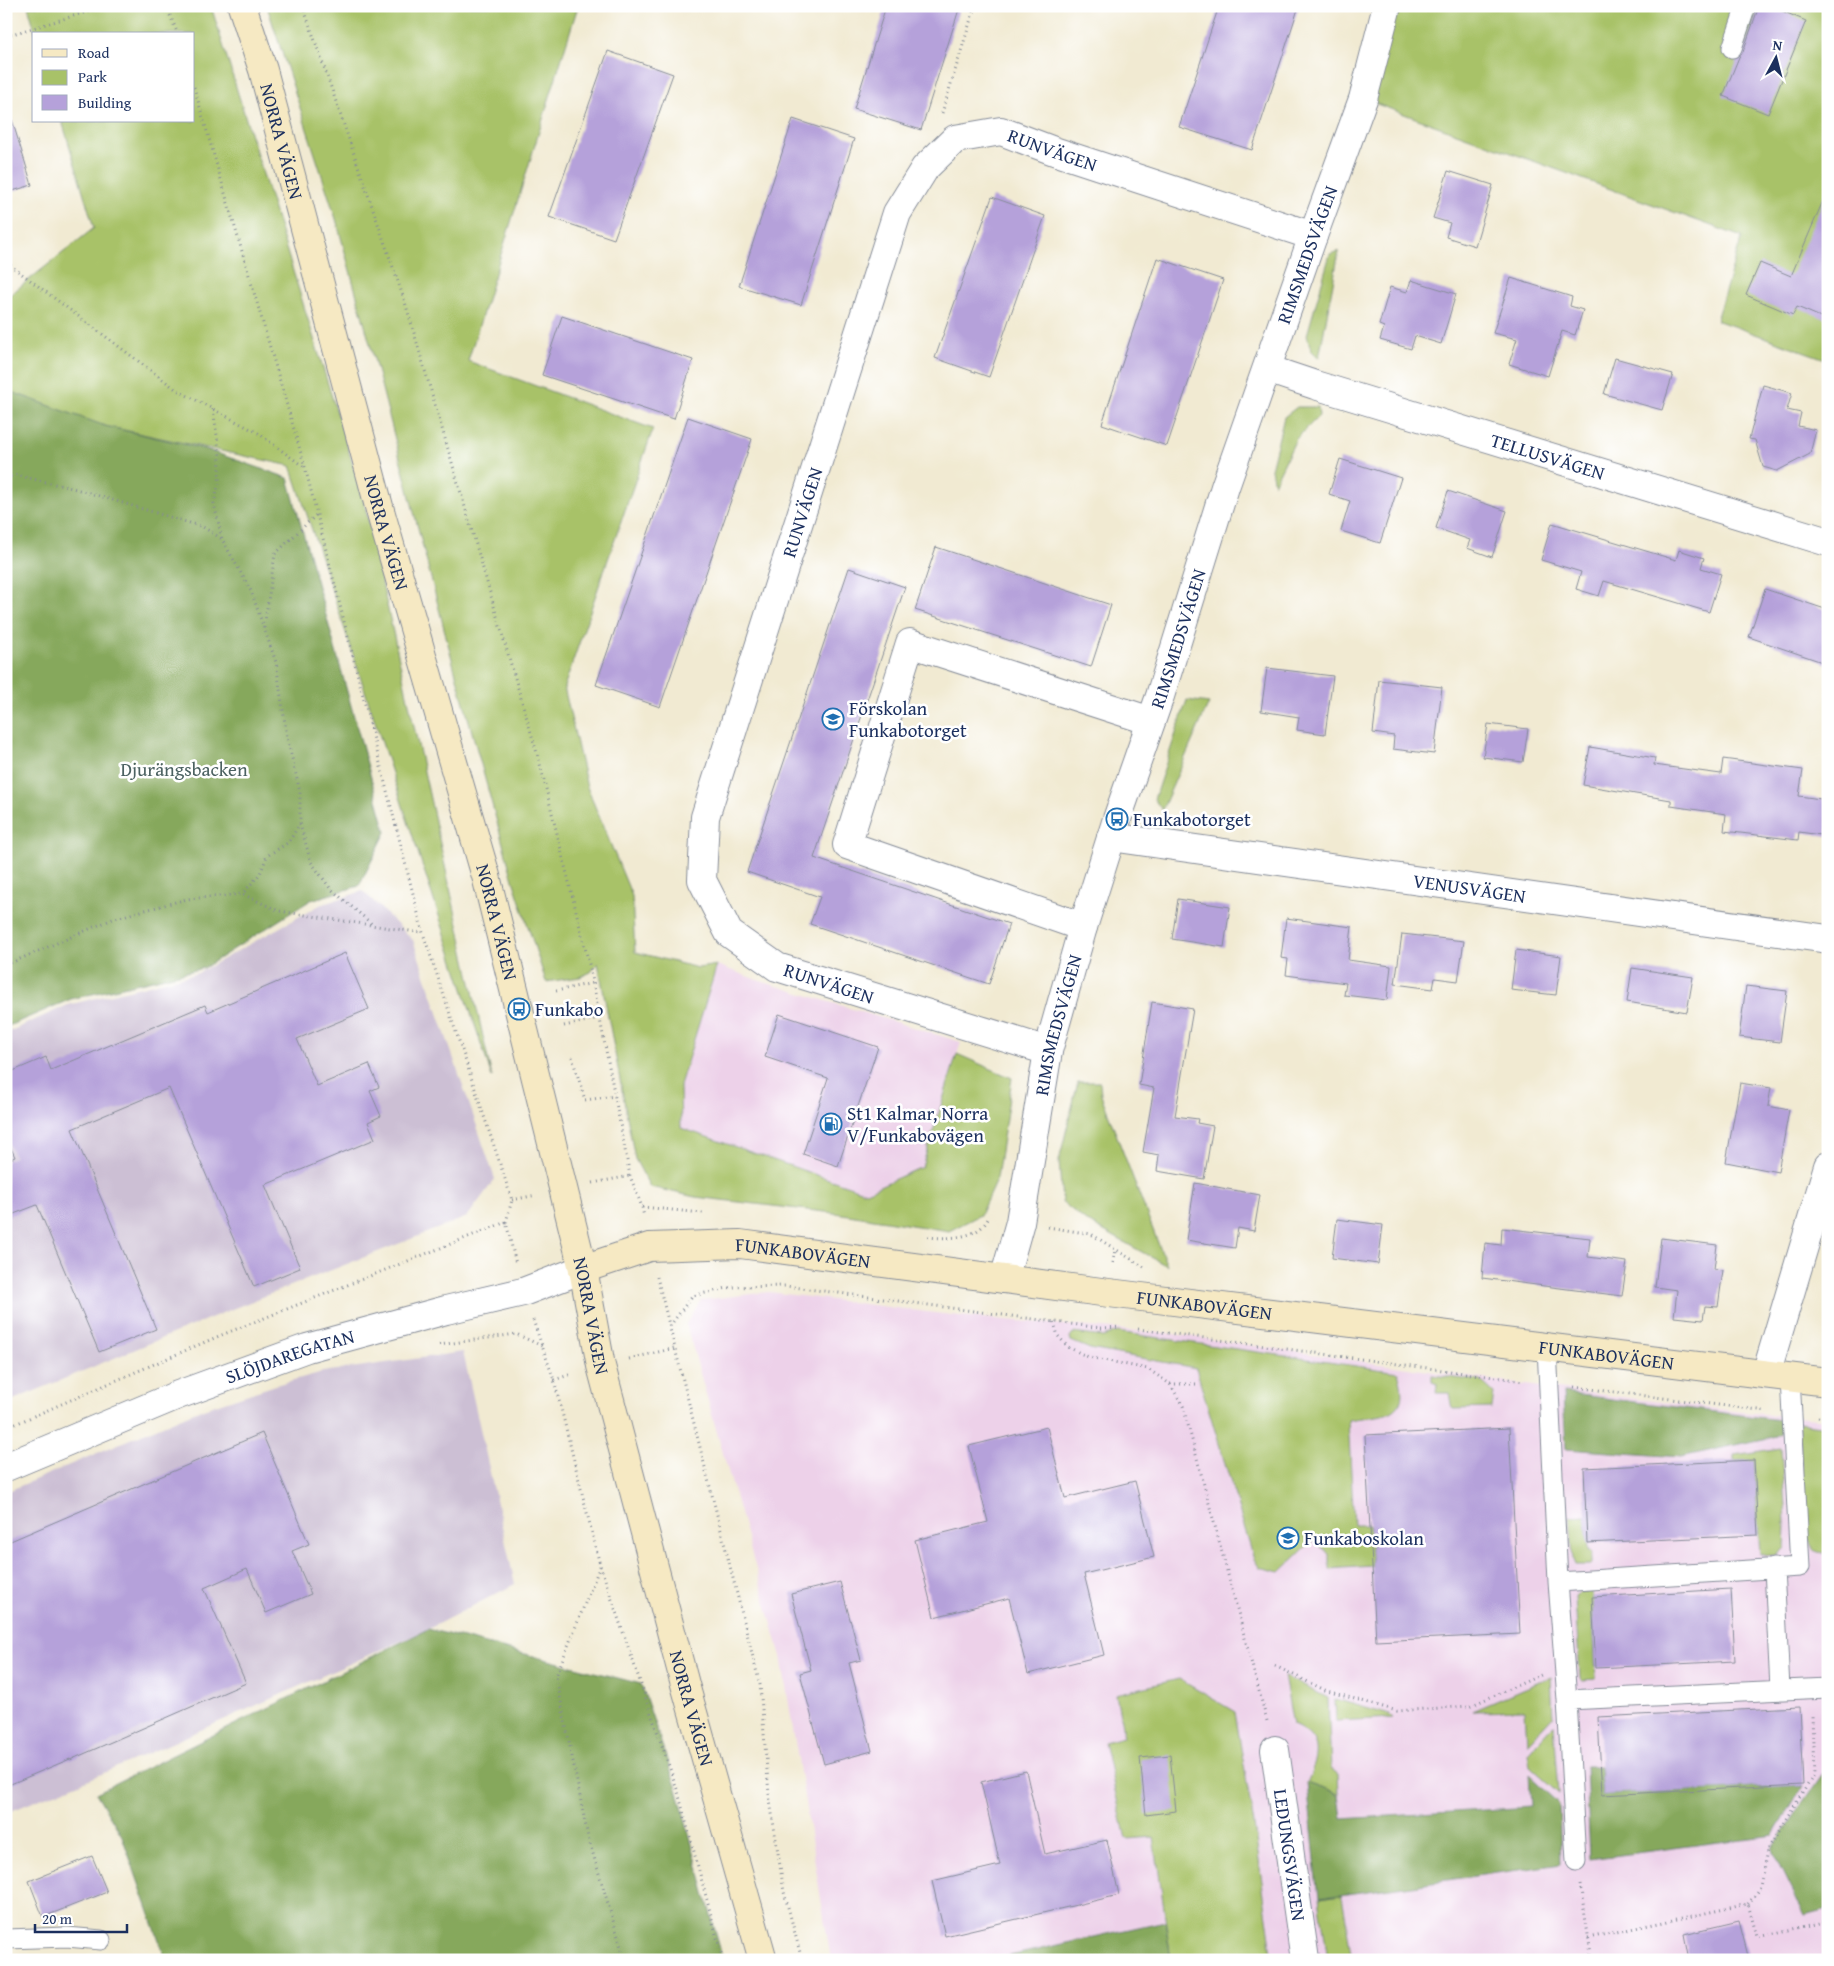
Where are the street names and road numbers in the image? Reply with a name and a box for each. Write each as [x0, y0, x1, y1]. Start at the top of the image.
street label: NORRA VÄGEN [253, 80, 311, 202]
street label: RUNVÄGEN [1004, 121, 1101, 178]
street label: RIMSMEDSVÄGEN [1269, 182, 1344, 328]
street label: TELLUSVÄGEN [1487, 426, 1608, 487]
street label: RUNVÄGEN [774, 463, 829, 561]
street label: NORRA VÄGEN [357, 472, 416, 593]
street label: RIMSMEDSVÄGEN [1143, 565, 1213, 712]
street label: NORRA VÄGEN [469, 860, 525, 983]
street label: VENUSVÄGEN [1411, 866, 1528, 910]
street label: RIMSMEDSVÄGEN [1027, 951, 1089, 1098]
street label: RUNVÄGEN [780, 955, 878, 1011]
street label: FUNKABOVÄGEN [735, 1230, 872, 1275]
street label: NORRA VÄGEN [567, 1254, 617, 1378]
street label: FUNKABOVÄGEN [1135, 1283, 1274, 1327]
street label: SLÖJDAREGATAN [221, 1322, 357, 1391]
street label: FUNKABOVÄGEN [1537, 1332, 1676, 1377]
street label: NORRA VÄGEN [663, 1647, 721, 1769]
street label: LEDUNGSVÄGEN [1267, 1787, 1313, 1923]

